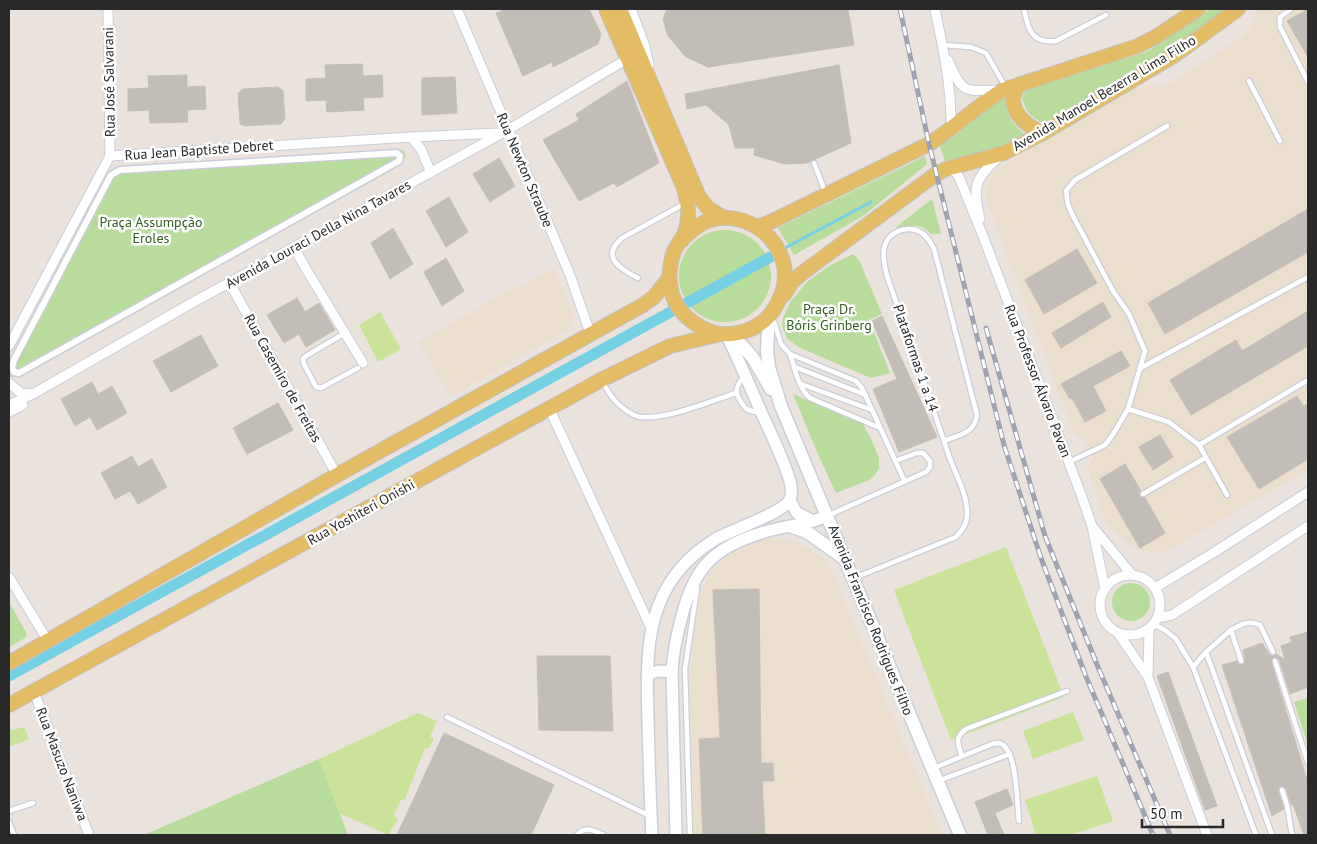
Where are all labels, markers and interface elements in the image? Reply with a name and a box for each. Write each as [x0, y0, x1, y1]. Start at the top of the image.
street label: Rua José Salvarani [99, 27, 119, 137]
street label: Avenida Manoel Bezerra Lima Filho [1009, 31, 1199, 155]
street label: Rua Newton Straube [493, 110, 557, 230]
street label: Rua Jean Baptiste Debret [124, 136, 274, 164]
street label: Avenida Louraci Della Nina Tavares [222, 175, 414, 293]
park label: Praça Assumpção Eroles [100, 213, 202, 247]
park label: Praça Dr. Bóris Grinberg [786, 300, 872, 334]
street label: Plataformas 1 a 14 [889, 302, 943, 414]
street label: Rua Professor Álvaro Pavan [1001, 302, 1075, 460]
street label: Rua Casemiro de Freitas [240, 311, 326, 445]
street label: Rua Yoshiteri Onishi [304, 475, 418, 549]
street label: Avenida Francisco Rodrigues Filho [824, 522, 918, 718]
street label: Rua Masuzo Naniwa [32, 705, 92, 823]
scale bar [1142, 796, 1223, 828]
text: 50 m [1150, 804, 1183, 823]

